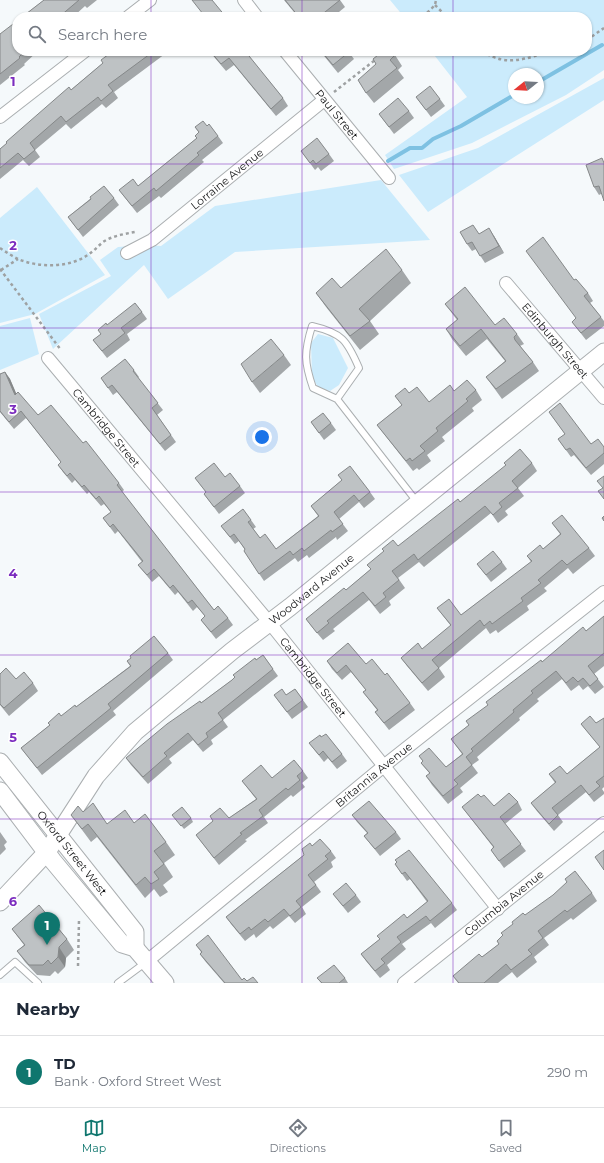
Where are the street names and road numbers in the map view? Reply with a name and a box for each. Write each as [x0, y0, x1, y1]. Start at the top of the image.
street label: Paul Street [312, 86, 362, 143]
street label: Lorraine Avenue [188, 145, 267, 213]
street label: Edinburgh Street [519, 300, 592, 382]
street label: Cambridge Street [69, 386, 144, 470]
street label: Woodward Avenue [266, 551, 357, 627]
street label: Cambridge Street [277, 634, 350, 721]
street label: Britannia Avenue [333, 739, 415, 810]
street label: Oxford Street West [34, 808, 110, 899]
street label: Columbia Avenue [461, 867, 547, 939]

